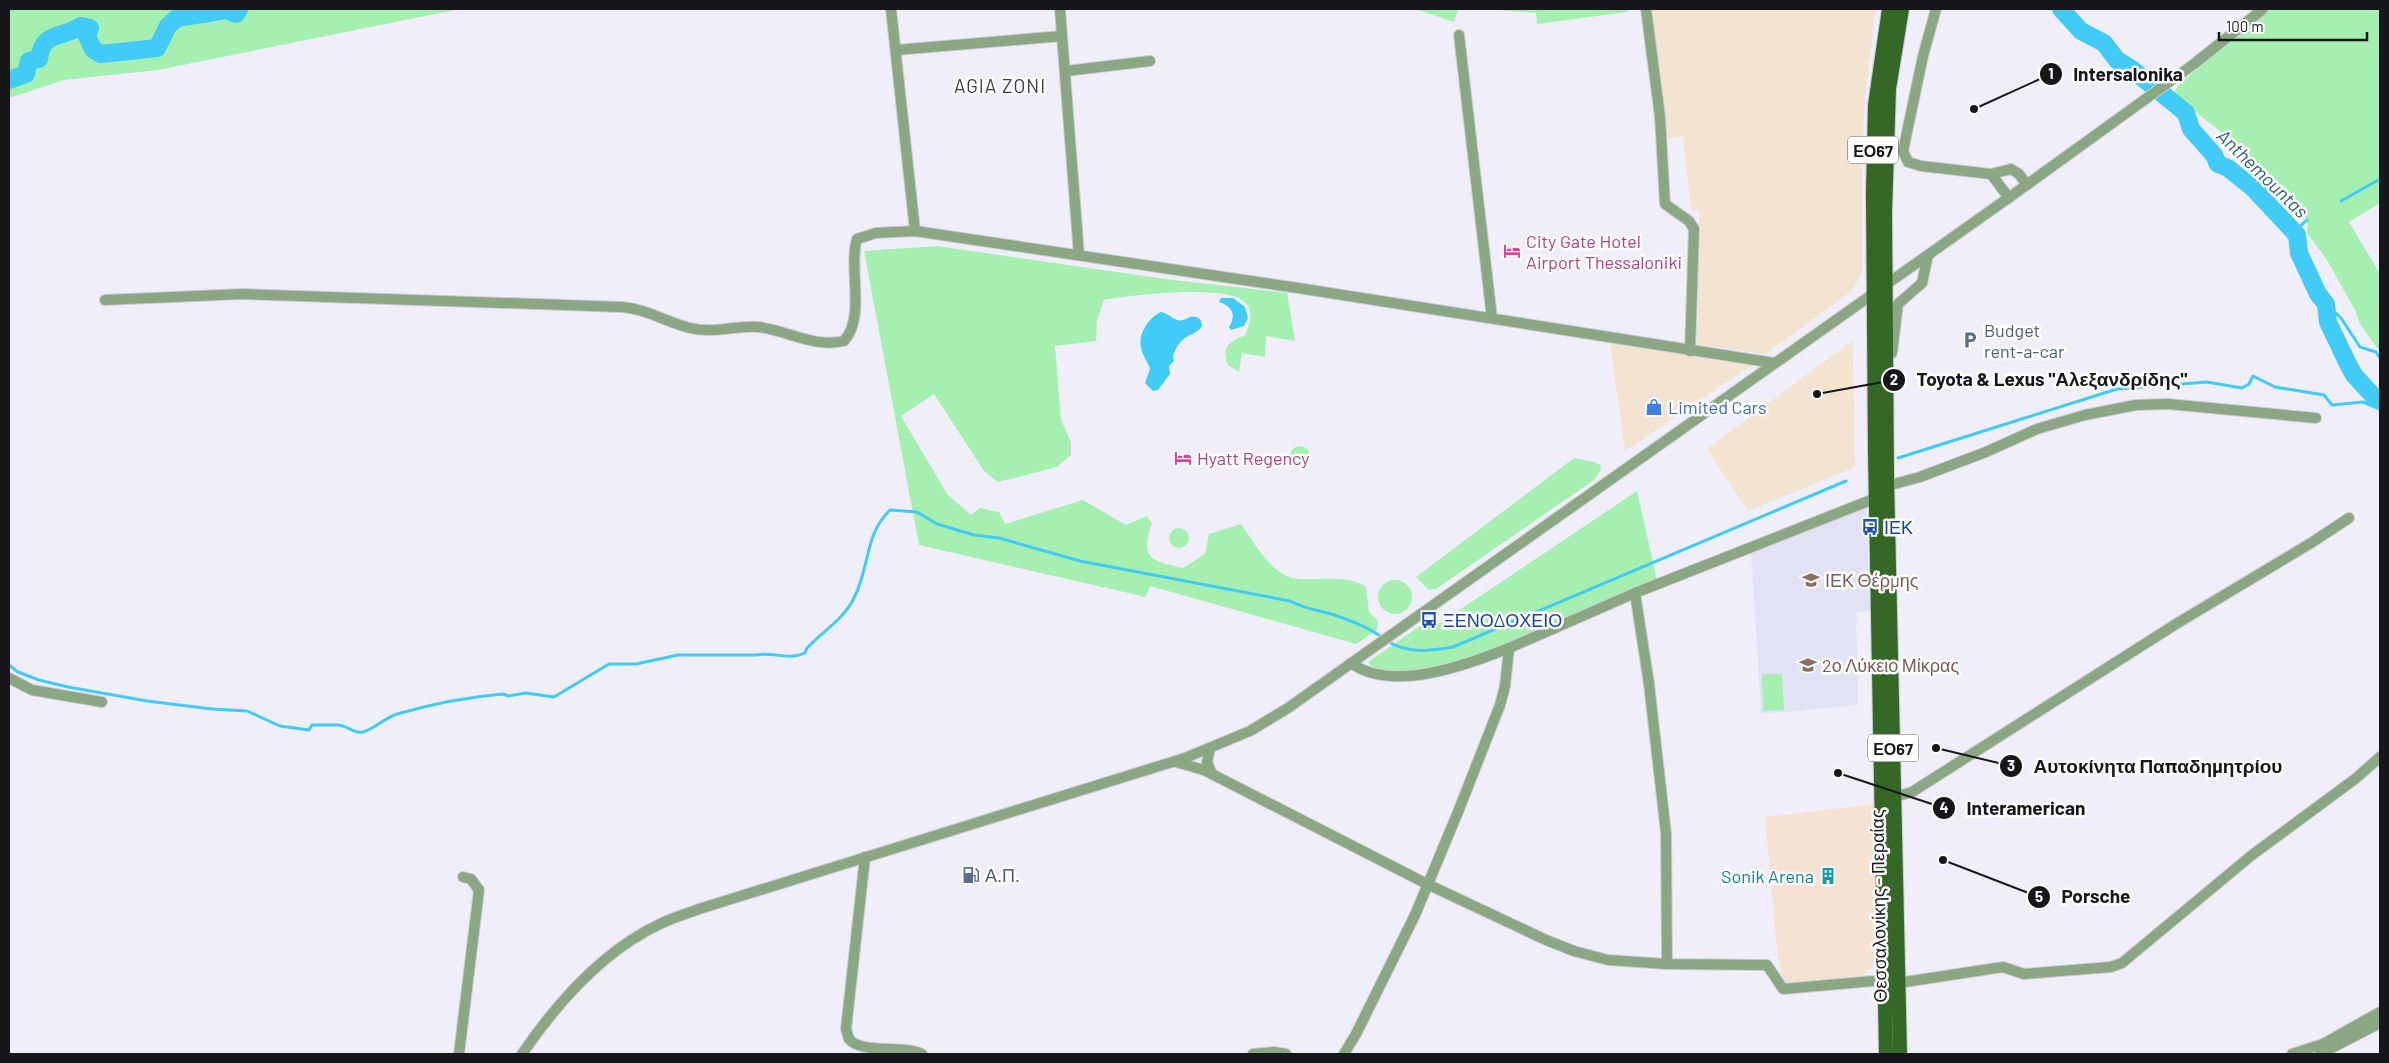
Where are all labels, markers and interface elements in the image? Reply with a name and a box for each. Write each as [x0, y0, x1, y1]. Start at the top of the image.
scale bar [2219, 10, 2366, 42]
text: 100 m [2226, 17, 2264, 35]
callout: Intersalonika [2038, 57, 2193, 91]
text: Intersalonika [2073, 62, 2183, 85]
text: 1 [2048, 64, 2054, 82]
district label: AGIA ZONI [954, 74, 1046, 97]
water label: Anthemountas [2213, 124, 2314, 222]
road number: ΕΟ67 [1848, 136, 1898, 164]
place label: City Gate Hotel Airport Thessaloniki [1526, 230, 1682, 273]
hotel icon: City Gate Hotel Airport Thessaloniki [1502, 241, 1522, 261]
place label: Budget rent-a-car [1984, 319, 2065, 362]
parking icon: Budget rent-a-car [1960, 330, 1980, 350]
callout: Toyota & Lexus "Αλεξανδρίδης" [1881, 363, 2197, 397]
text: Toyota & Lexus "Αλεξανδρίδης" [1917, 367, 2188, 391]
text: 2 [1890, 370, 1898, 388]
place label: Limited Cars [1668, 396, 1767, 418]
shop icon: Limited Cars [1644, 397, 1664, 417]
place label: Hyatt Regency [1197, 447, 1310, 469]
hotel icon: Hyatt Regency [1173, 448, 1193, 468]
place label: ΙΕΚ [1884, 516, 1913, 538]
bus stop icon: ΙΕΚ [1860, 517, 1880, 537]
place label: ΙΕΚ Θέρμης [1825, 569, 1919, 591]
school or university icon: ΙΕΚ Θέρμης [1801, 570, 1821, 590]
place label: ΞΕΝΟΔΟΧΕΙΟ [1443, 609, 1562, 631]
bus stop icon: ΞΕΝΟΔΟΧΕΙΟ [1419, 610, 1439, 630]
place label: 2ο Λύκειο Μίκρας [1822, 654, 1959, 676]
school or university icon: 2ο Λύκειο Μίκρας [1798, 655, 1818, 675]
road number: ΕΟ67 [1868, 734, 1918, 761]
callout: Αυτοκίνητα Παπαδημητρίου [1998, 749, 2292, 783]
text: Αυτοκίνητα Παπαδημητρίου [2034, 754, 2282, 777]
text: 3 [2007, 756, 2015, 774]
callout: Interamerican [1931, 791, 2095, 825]
text: Interamerican [1967, 796, 2085, 819]
text: 4 [1939, 798, 1949, 816]
street label: Θεσσαλονίκης - Περαίας [1865, 809, 1891, 1003]
place label: Α.Π. [985, 864, 1020, 886]
fuel station icon: Α.Π. [961, 865, 981, 885]
place label: Sonik Arena [1721, 865, 1814, 887]
building icon: Sonik Arena [1818, 866, 1838, 886]
callout: Porsche [2026, 880, 2140, 914]
text: Porsche [2062, 884, 2130, 907]
text: 5 [2035, 887, 2043, 905]

